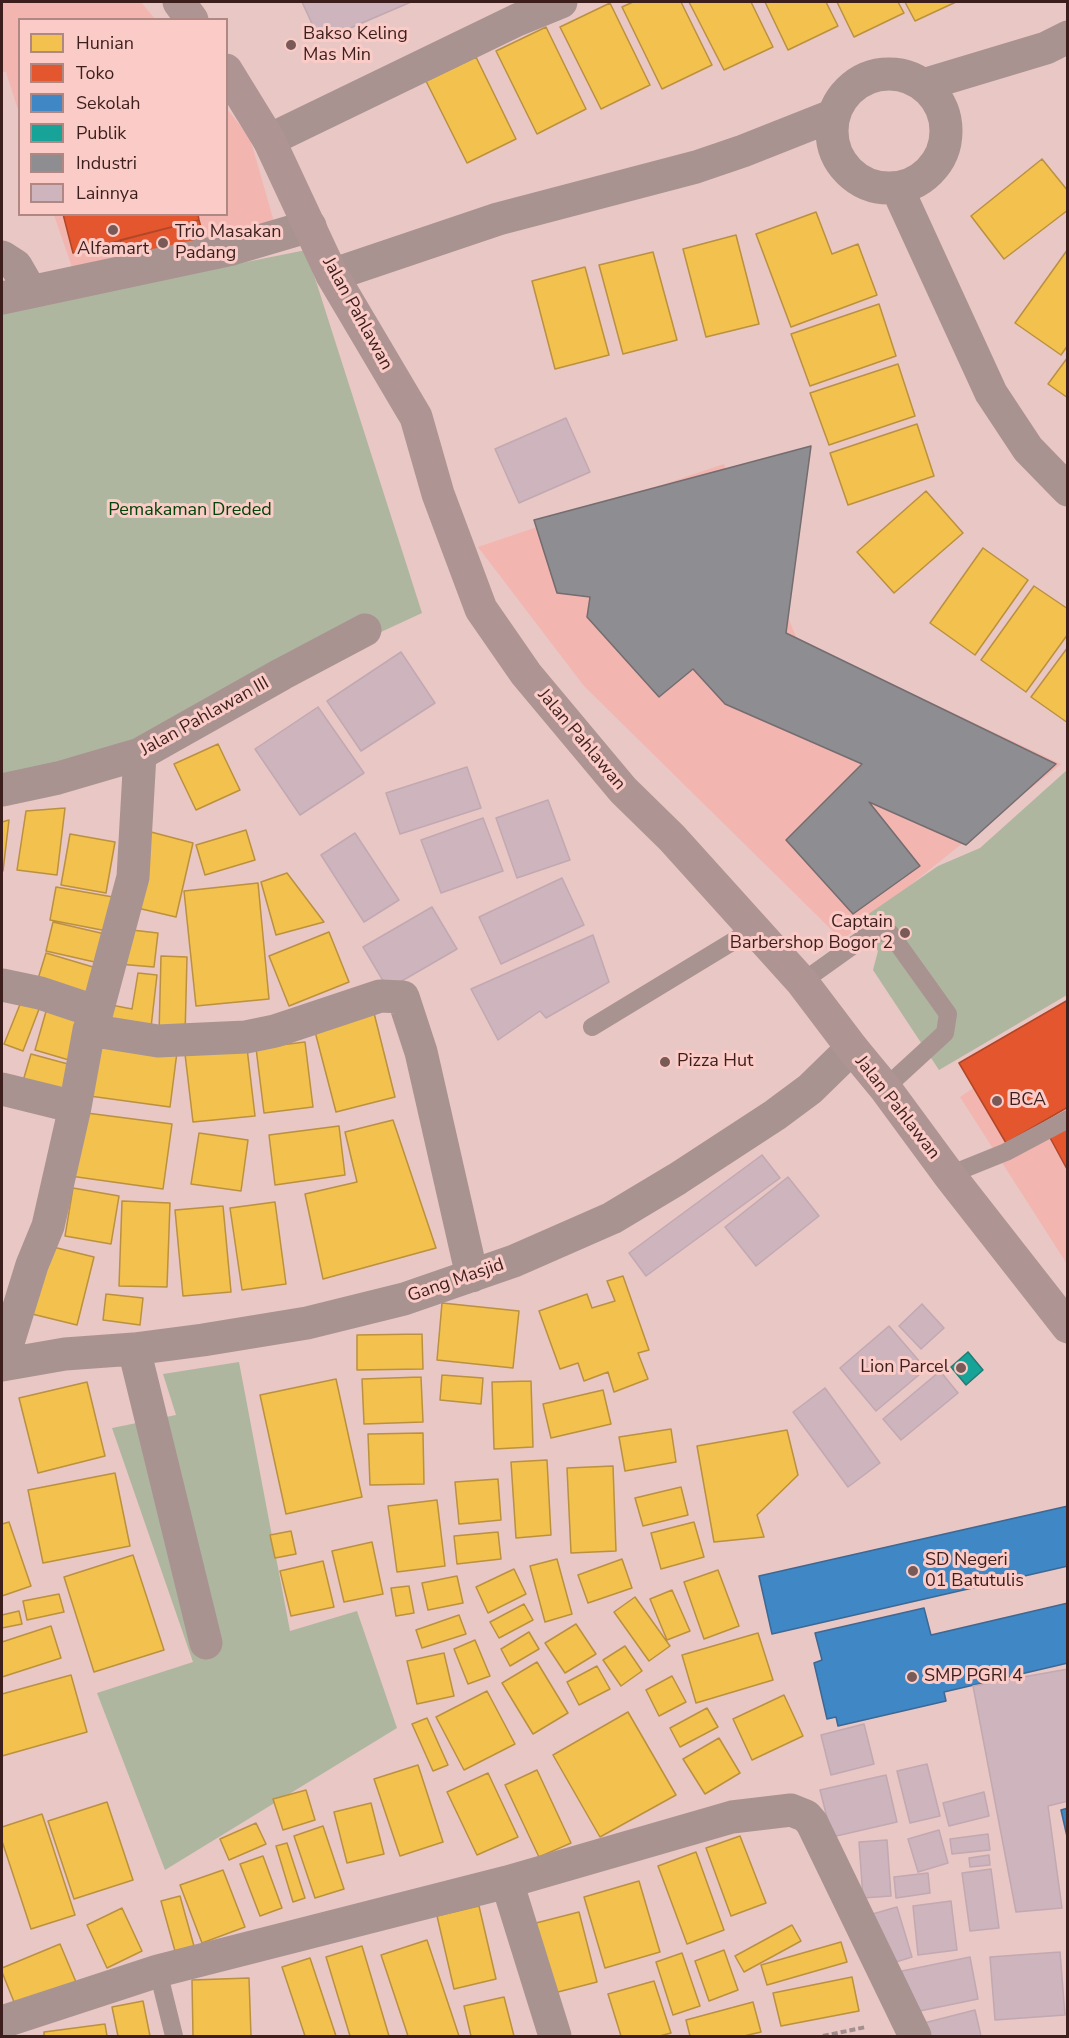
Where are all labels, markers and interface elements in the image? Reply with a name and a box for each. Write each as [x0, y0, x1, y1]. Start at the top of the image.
legend [18, 18, 228, 216]
place label: Bakso Keling Mas Min [303, 24, 408, 66]
text: Hunian [76, 31, 134, 55]
marker: Bakso Keling Mas Min [284, 38, 298, 52]
text: Toko [76, 61, 114, 85]
text: Sekolah [76, 91, 141, 115]
text: Publik [76, 121, 126, 145]
text: Industri [76, 151, 137, 175]
text: Lainnya [76, 181, 138, 205]
place label: Trio Masakan Padang [175, 222, 282, 264]
marker: Alfamart [106, 223, 120, 237]
marker: Trio Masakan Padang [156, 236, 170, 250]
place label: Alfamart [77, 239, 149, 261]
street label: Jalan Pahlawan [317, 254, 397, 374]
park label: Pemakaman Dreded [108, 500, 272, 522]
street label: Jalan Pahlawan III [137, 673, 273, 761]
street label: Jalan Pahlawan [532, 685, 630, 795]
place label: Captain Barbershop Bogor 2 [730, 912, 893, 954]
marker: Captain Barbershop Bogor 2 [898, 926, 912, 940]
place label: Pizza Hut [677, 1051, 753, 1073]
street label: Jalan Pahlawan [850, 1052, 944, 1164]
marker: Pizza Hut [658, 1055, 672, 1069]
place label: BCA [1009, 1090, 1046, 1112]
marker: BCA [990, 1094, 1004, 1108]
street label: Gang Masjid [405, 1254, 507, 1308]
place label: Lion Parcel [860, 1357, 949, 1379]
marker: Lion Parcel [954, 1361, 968, 1375]
place label: SD Negeri 01 Batutulis [925, 1550, 1024, 1592]
marker: SD Negeri 01 Batutulis [906, 1564, 920, 1578]
place label: SMP PGRI 4 [924, 1666, 1023, 1688]
marker: SMP PGRI 4 [905, 1670, 919, 1684]

